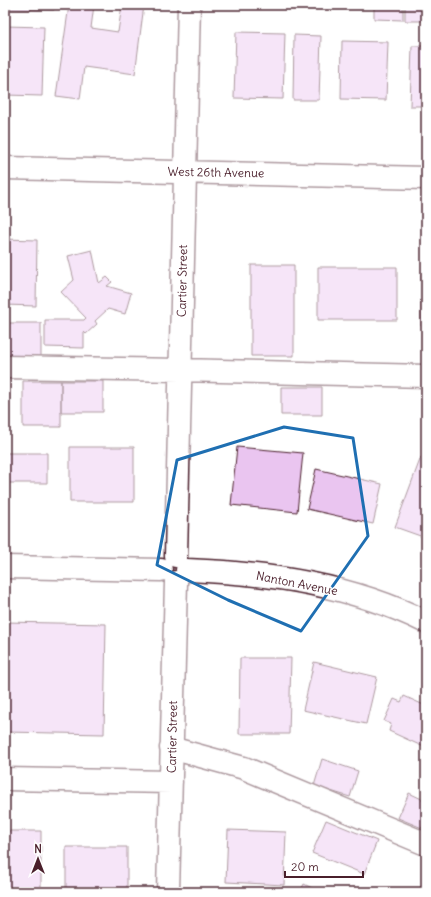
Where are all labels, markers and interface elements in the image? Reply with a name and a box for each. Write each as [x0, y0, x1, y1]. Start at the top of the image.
street label: West 26th Avenue [167, 164, 265, 180]
street label: Cartier Street [174, 245, 190, 317]
street label: Nanton Avenue [255, 568, 339, 598]
street label: Cartier Street [164, 701, 180, 773]
north arrow [18, 839, 58, 879]
text: N [34, 842, 42, 856]
scale bar [285, 853, 363, 879]
text: 20 m [291, 859, 319, 874]

